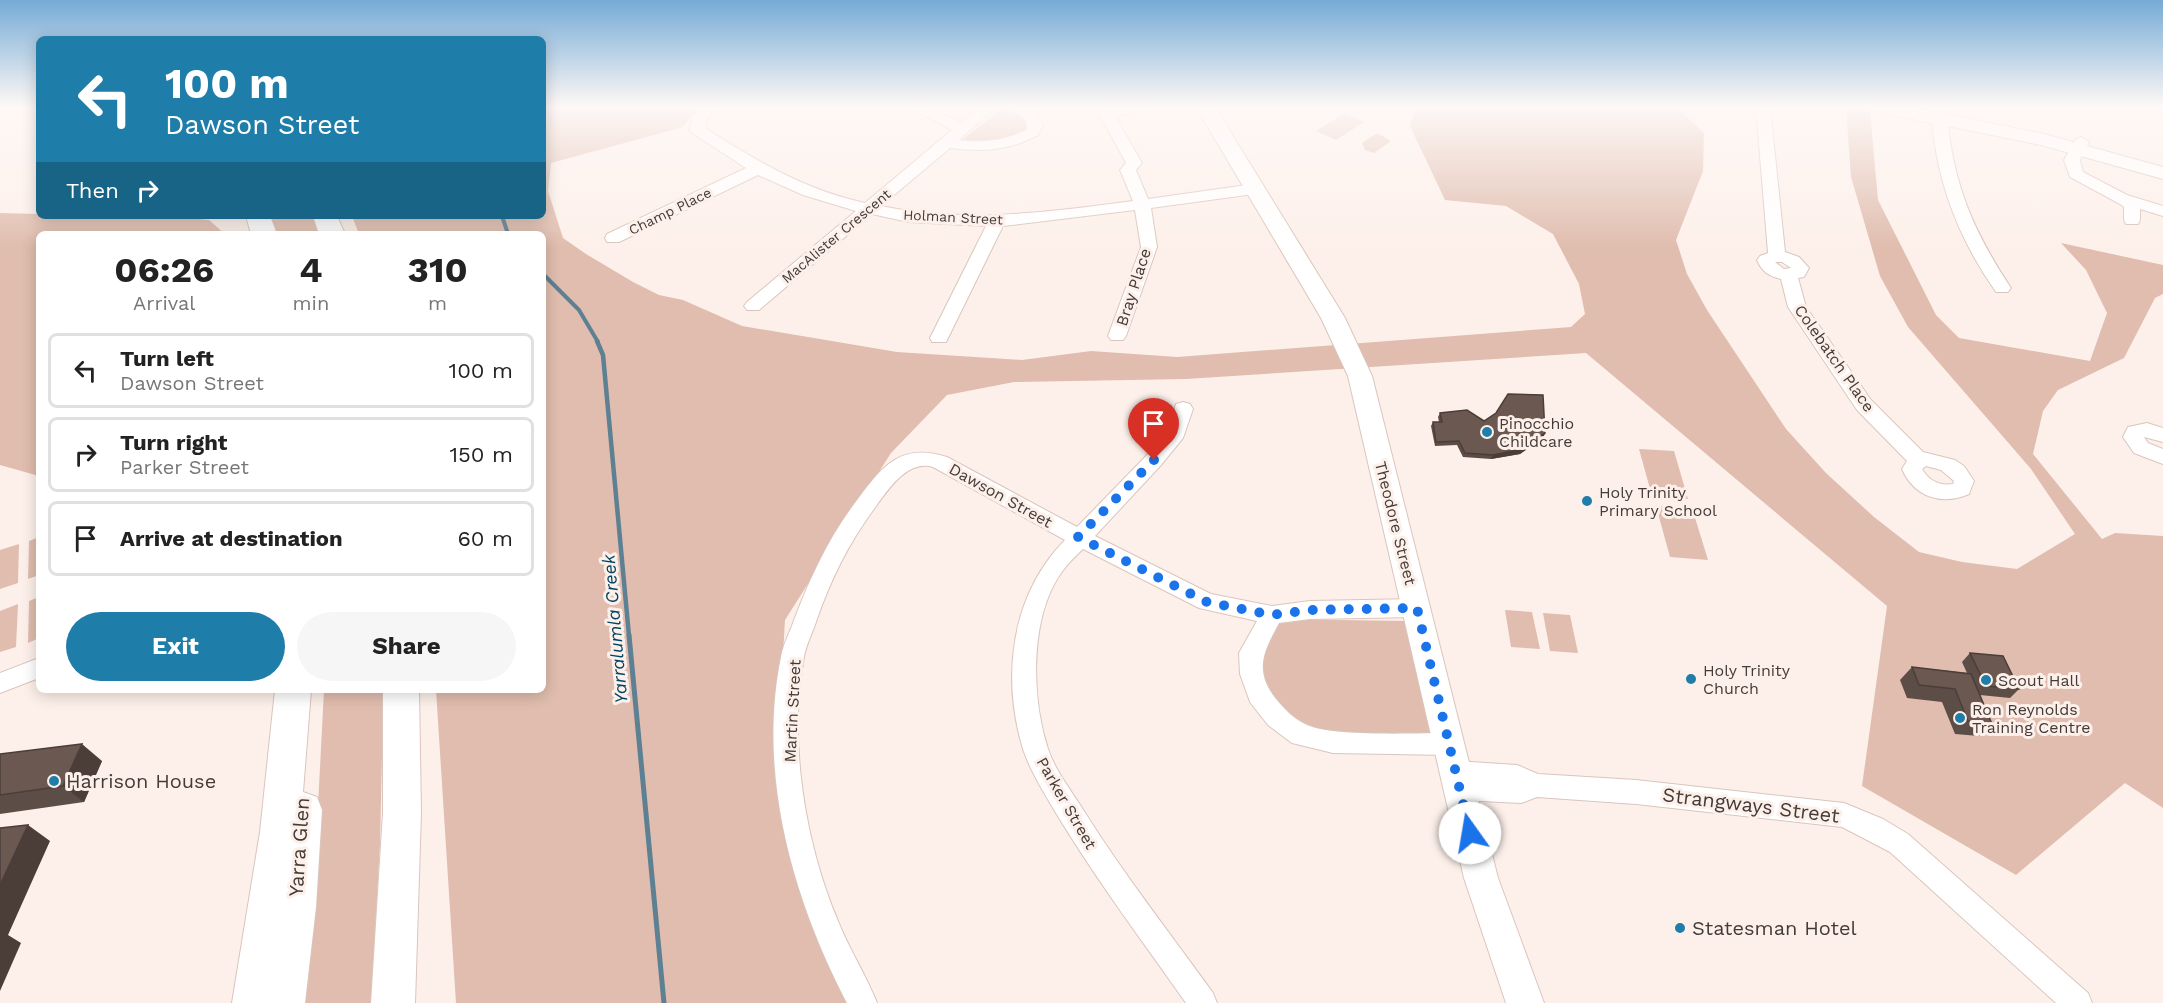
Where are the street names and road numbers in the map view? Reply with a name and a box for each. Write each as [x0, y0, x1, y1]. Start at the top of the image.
street label: Champ Place [626, 184, 714, 238]
street label: MacAlister Crescent [778, 186, 894, 286]
street label: Holman Street [903, 206, 1003, 228]
street label: Bray Place [1112, 246, 1155, 328]
street label: Colebatch Place [1791, 301, 1879, 416]
street label: Dawson Street [946, 459, 1056, 532]
street label: Theodore Street [1371, 459, 1420, 587]
street label: Martin Street [780, 659, 805, 763]
street label: Parker Street [1033, 754, 1101, 853]
street label: Strangways Street [1661, 782, 1841, 828]
street label: Yarra Glen [284, 797, 314, 897]

